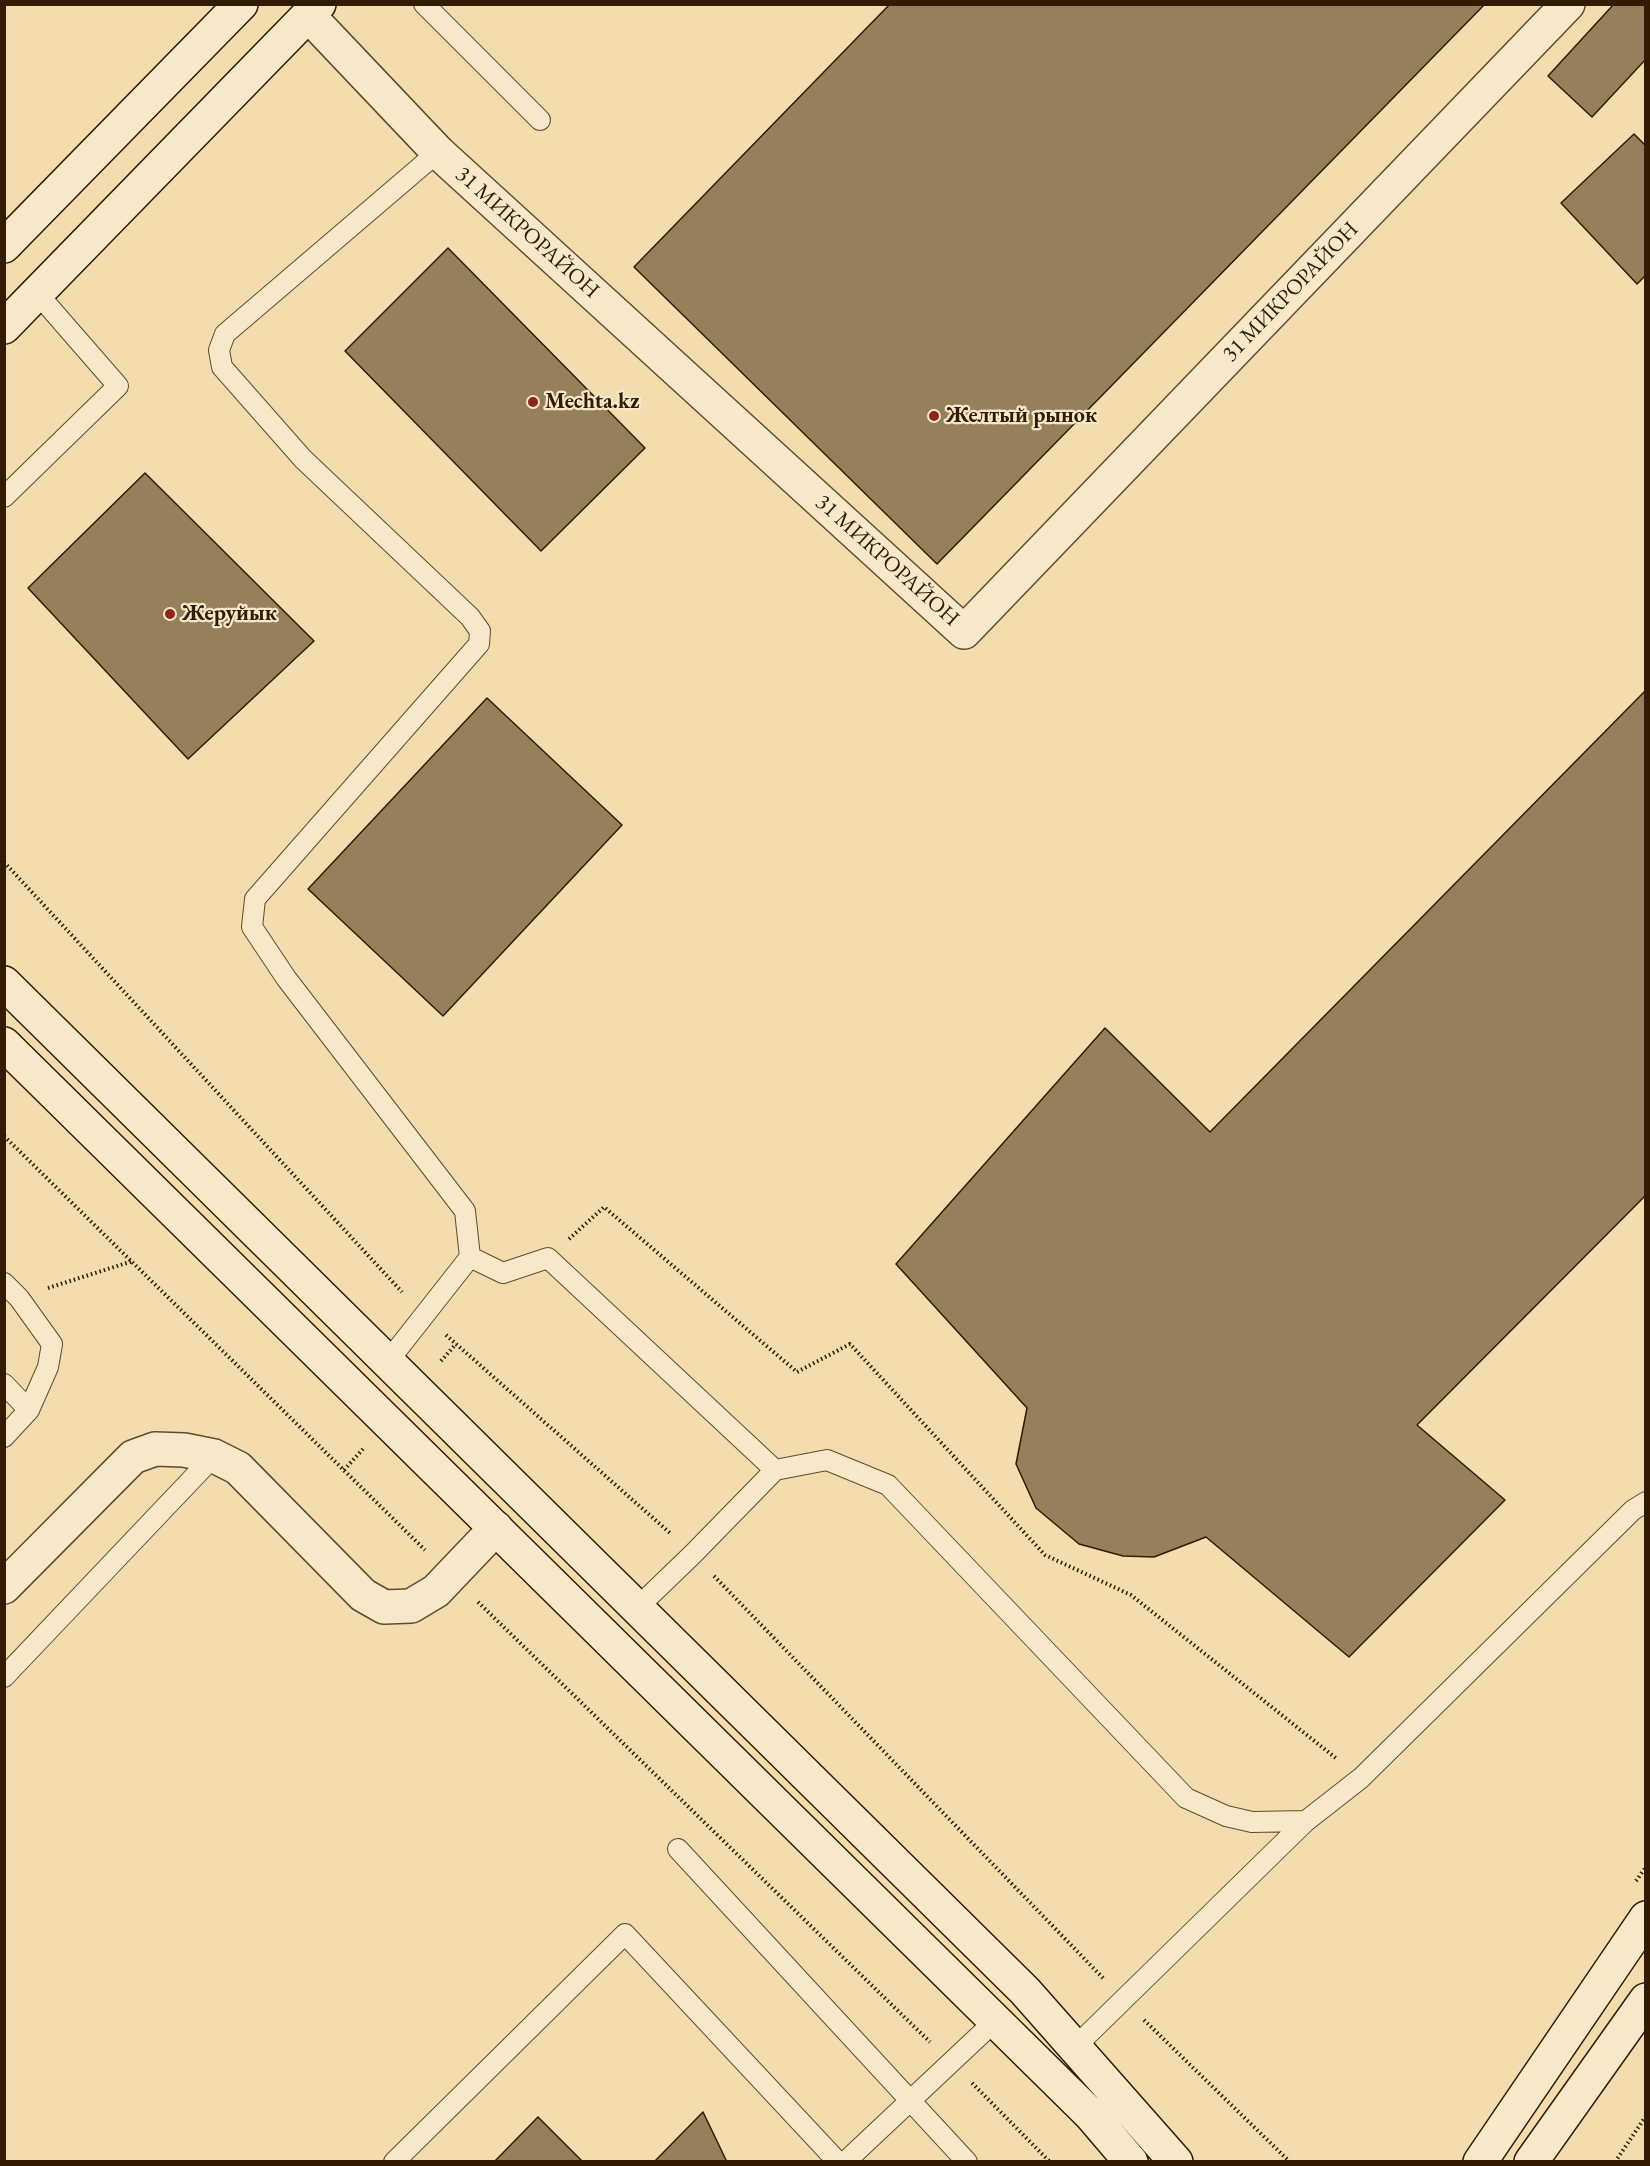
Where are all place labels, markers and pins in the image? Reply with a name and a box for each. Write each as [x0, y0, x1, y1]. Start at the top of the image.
place label: Mechta.kz [545, 389, 640, 415]
marker: Mechta.kz [526, 395, 540, 409]
place label: Желтый рынок [946, 403, 1097, 429]
marker: Желтый рынок [927, 409, 941, 423]
place label: Жеруйык [182, 601, 277, 627]
marker: Жеруйык [163, 607, 177, 621]

